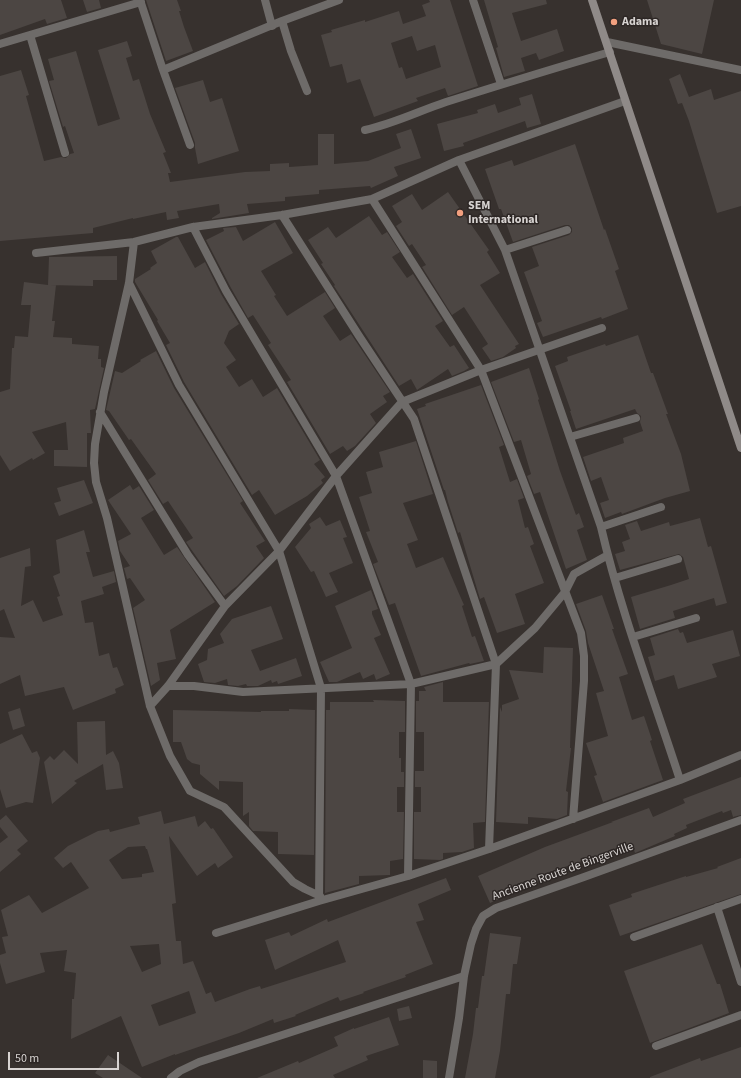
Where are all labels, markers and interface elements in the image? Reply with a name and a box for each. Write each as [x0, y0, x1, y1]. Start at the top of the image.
place label: Adama [622, 15, 659, 29]
marker: Adama [609, 17, 619, 27]
place label: SEM International [468, 199, 538, 227]
marker: SEM International [455, 208, 465, 218]
street label: Ancienne Route de Bingerville [490, 840, 636, 904]
scale bar [10, 1044, 121, 1070]
text: 50 m [15, 1050, 39, 1067]

